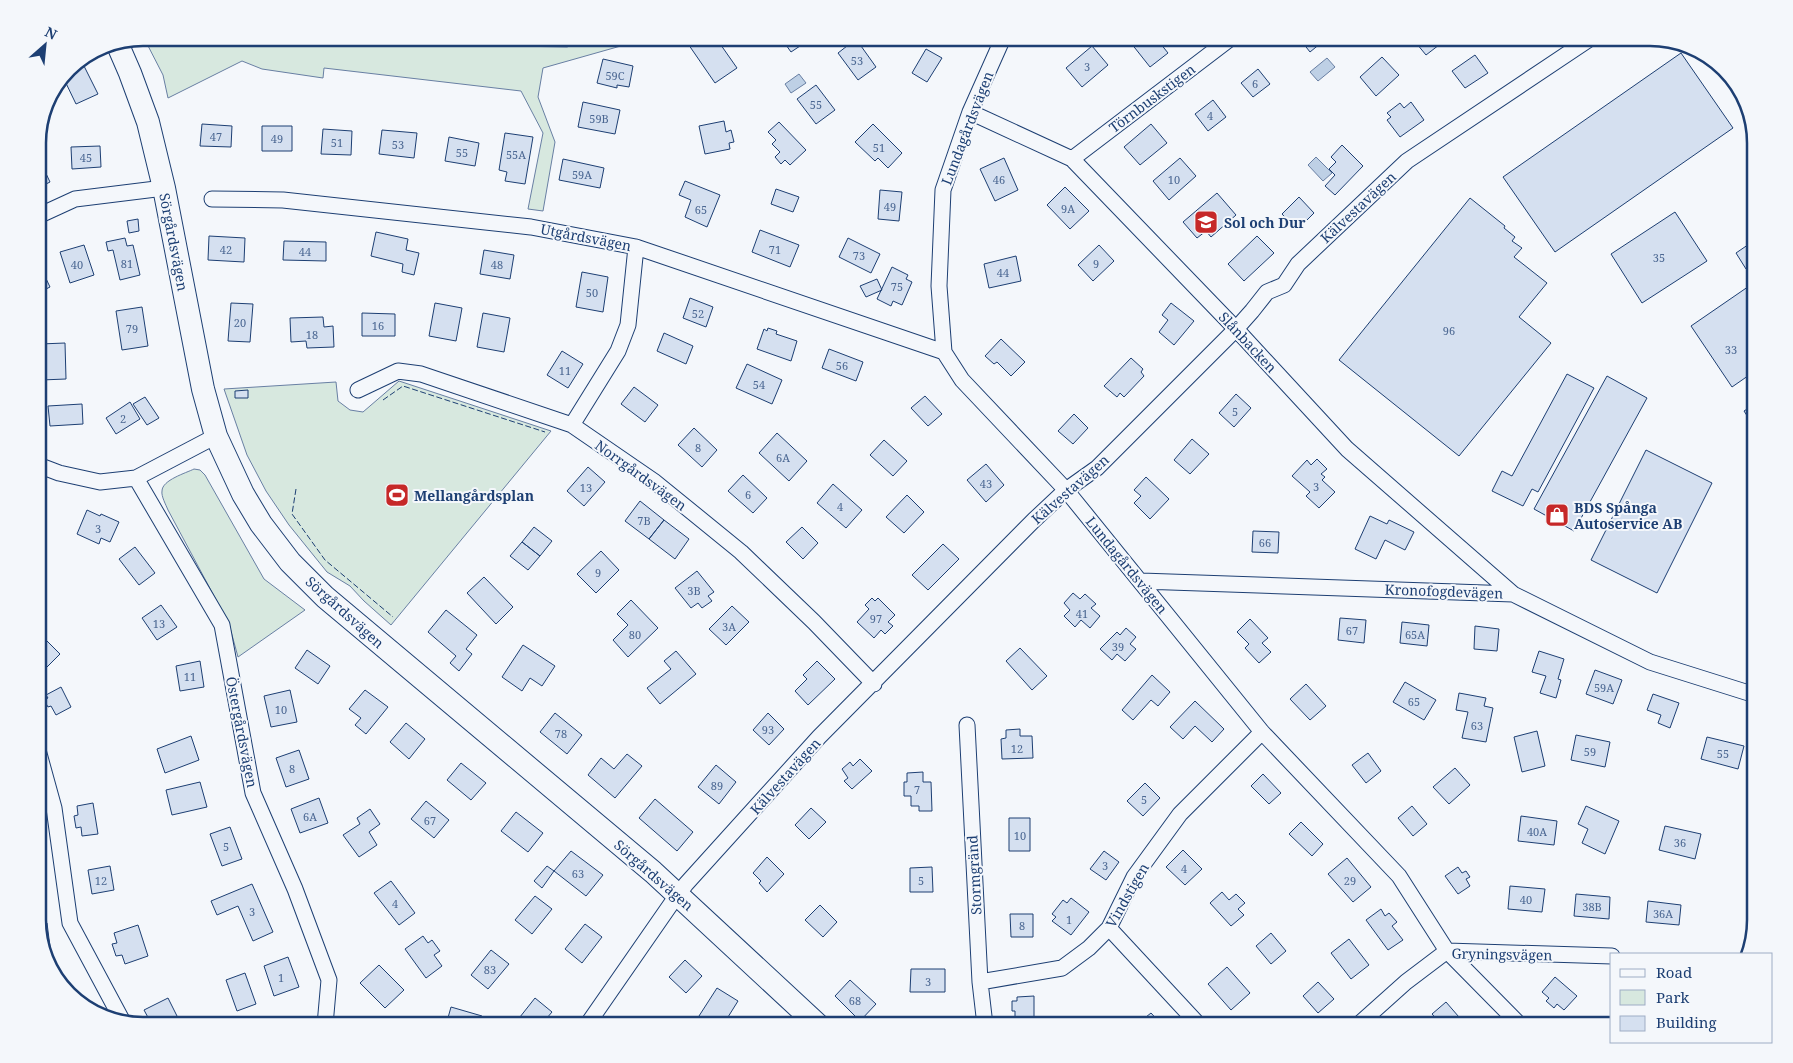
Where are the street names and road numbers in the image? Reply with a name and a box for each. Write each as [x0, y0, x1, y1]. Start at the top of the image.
street label: Törnbuskstigen [1105, 59, 1199, 137]
street label: Lundagårdsvägen [937, 69, 997, 187]
street label: Kälvestavägen [1316, 167, 1400, 247]
street label: Sörgårdsvägen [155, 191, 193, 293]
street label: Utgårdsvägen [539, 219, 633, 255]
street label: Slånbacken [1215, 307, 1281, 377]
street label: Norrgårdsvägen [591, 435, 691, 515]
street label: Kälvestavägen [1027, 450, 1113, 528]
street label: Lundagårdsvägen [1082, 512, 1172, 618]
street label: Sörgårdsvägen [302, 572, 388, 652]
street label: Kronofogdevägen [1384, 579, 1504, 603]
street label: Östergårdsvägen [222, 675, 262, 789]
street label: Kälvestavägen [746, 734, 824, 818]
street label: Stormgränd [962, 834, 986, 915]
street label: Sörgårdsvägen [610, 835, 698, 915]
street label: Vindstigen [1101, 859, 1153, 931]
street label: Gryningsvägen [1451, 944, 1553, 964]

